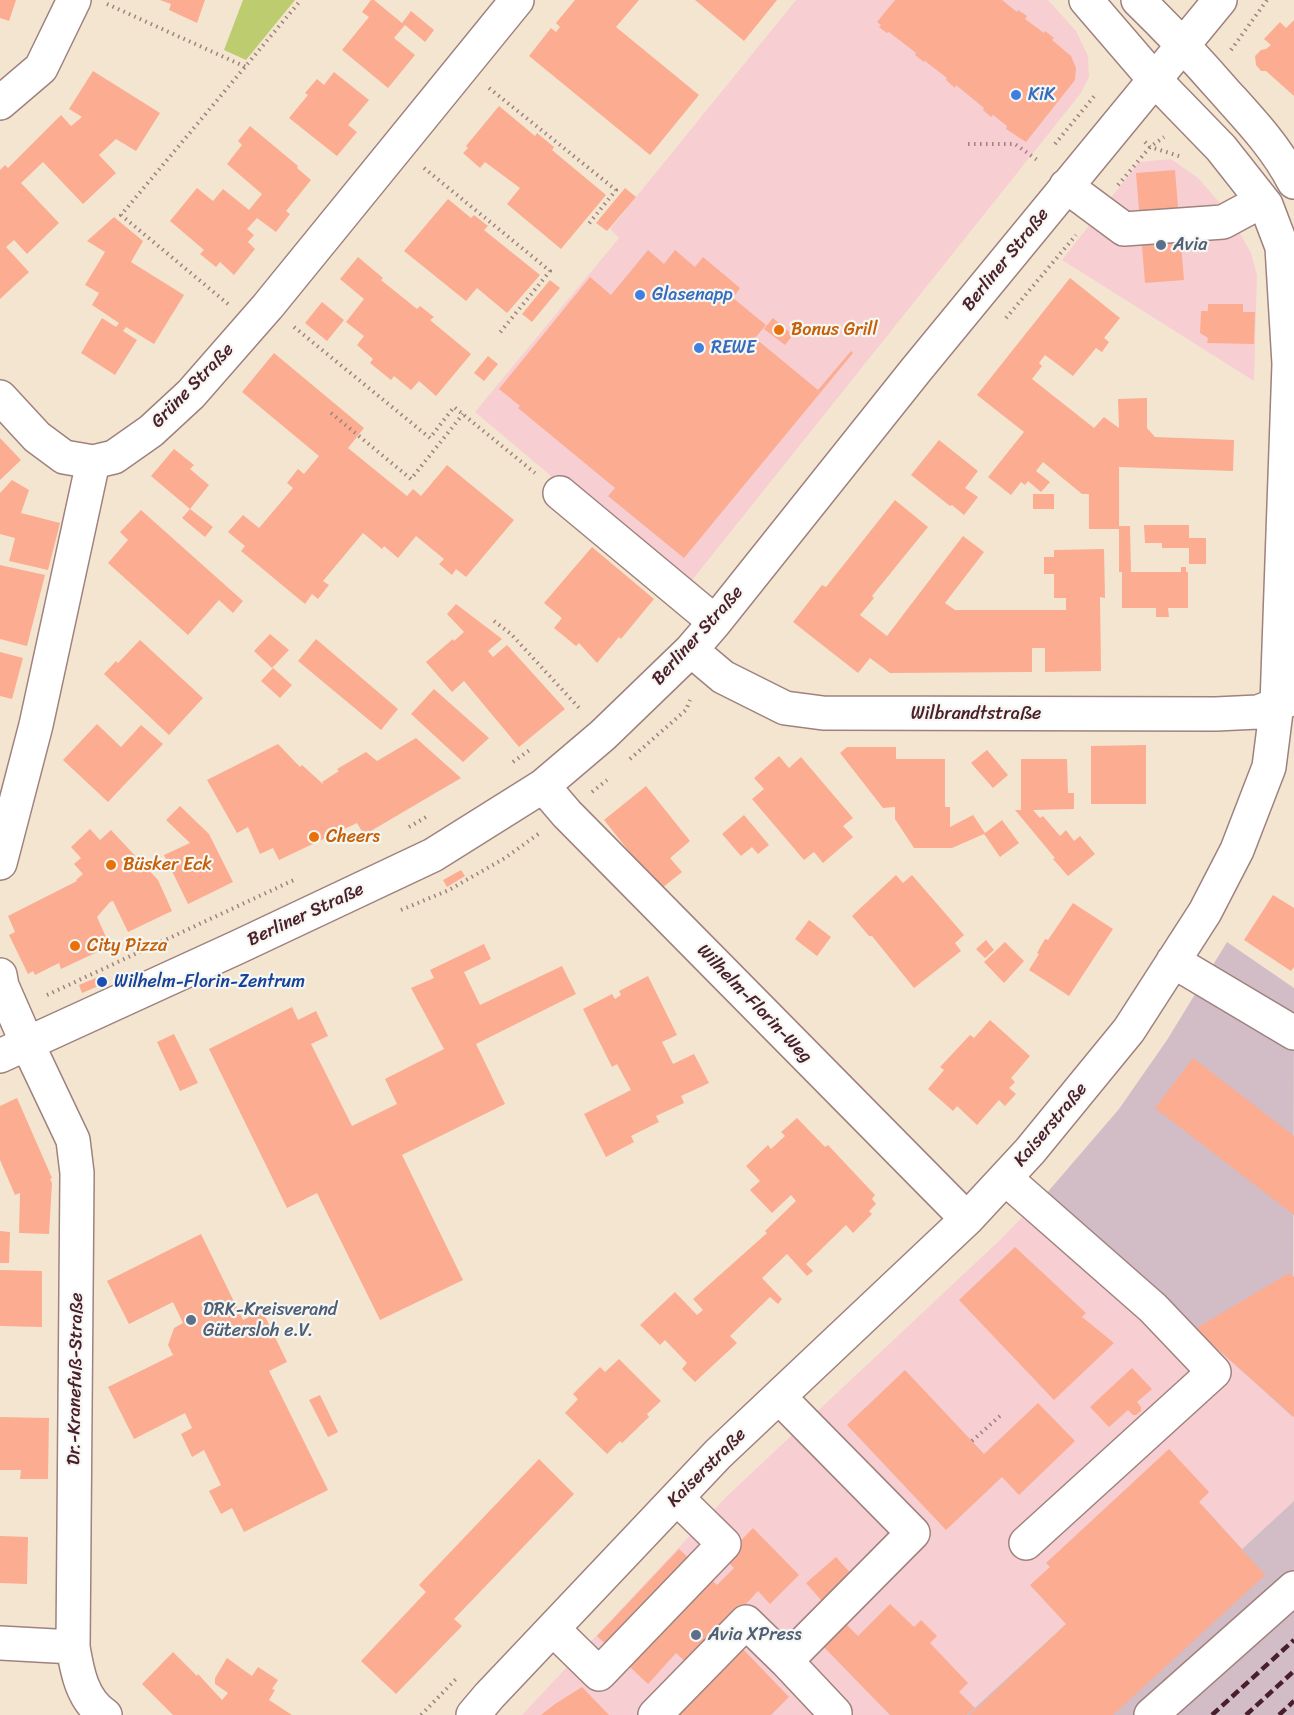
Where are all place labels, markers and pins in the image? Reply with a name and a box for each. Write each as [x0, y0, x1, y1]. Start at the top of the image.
place label: KiK [1028, 84, 1055, 106]
marker: KiK [1009, 88, 1023, 102]
place label: Avia [1173, 234, 1207, 256]
marker: Avia [1154, 238, 1168, 252]
place label: Glasenapp [652, 284, 733, 306]
marker: Glasenapp [633, 288, 647, 302]
place label: Bonus Grill [791, 319, 878, 341]
marker: Bonus Grill [772, 323, 786, 337]
place label: REWE [711, 337, 756, 359]
marker: REWE [692, 341, 706, 355]
place label: Cheers [326, 826, 380, 848]
marker: Cheers [307, 830, 321, 844]
place label: Büsker Eck [123, 854, 212, 876]
marker: Büsker Eck [104, 858, 118, 872]
place label: City Pizza [87, 935, 167, 957]
marker: City Pizza [68, 939, 82, 953]
place label: Wilhelm-Florin-Zentrum [114, 971, 305, 993]
marker: Wilhelm-Florin-Zentrum [95, 975, 109, 989]
place label: DRK-Kreisverand Gütersloh e.V. [203, 1299, 337, 1342]
marker: DRK-Kreisverand Gütersloh e.V. [184, 1313, 198, 1327]
place label: Avia XPress [708, 1624, 802, 1646]
marker: Avia XPress [689, 1628, 703, 1642]

